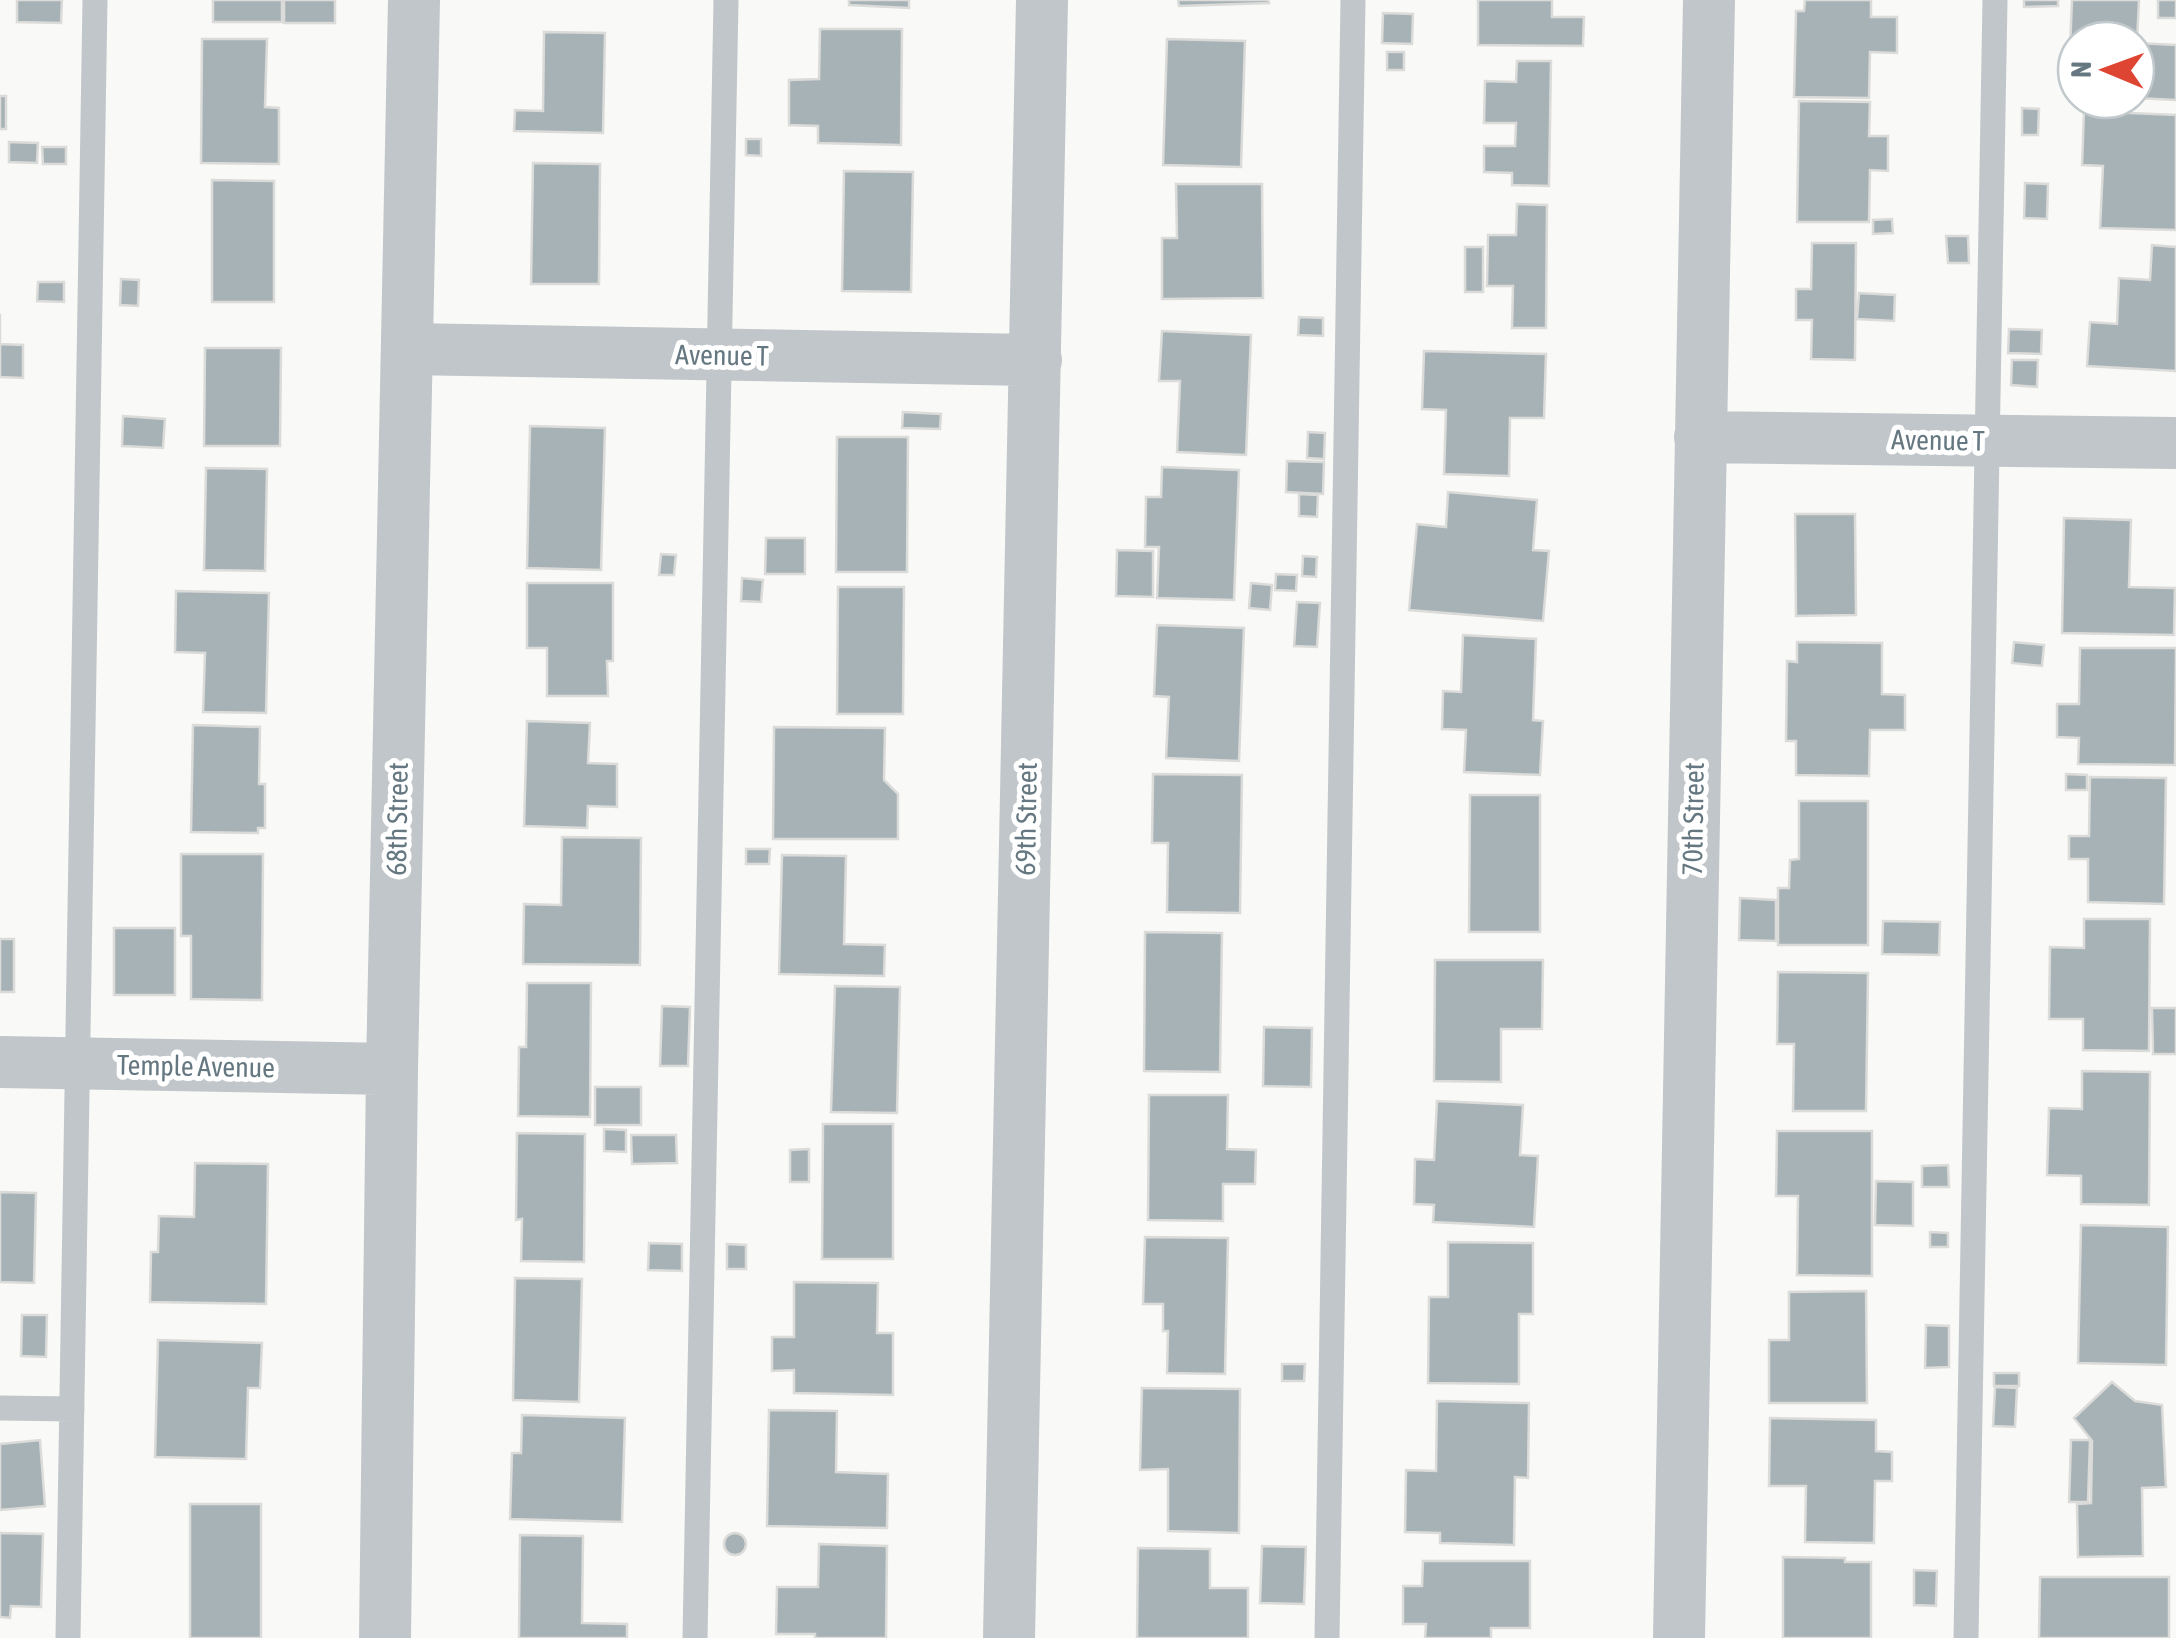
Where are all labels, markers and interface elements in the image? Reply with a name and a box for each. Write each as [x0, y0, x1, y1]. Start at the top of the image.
north arrow [2056, 20, 2156, 120]
text: N [2065, 61, 2097, 78]
street label: Avenue T [675, 338, 769, 372]
street label: Avenue T [1891, 423, 1985, 457]
street label: 68th Street [380, 762, 414, 876]
street label: 69th Street [1009, 762, 1043, 876]
street label: 70th Street [1676, 762, 1710, 876]
street label: Temple Avenue [117, 1049, 275, 1083]

